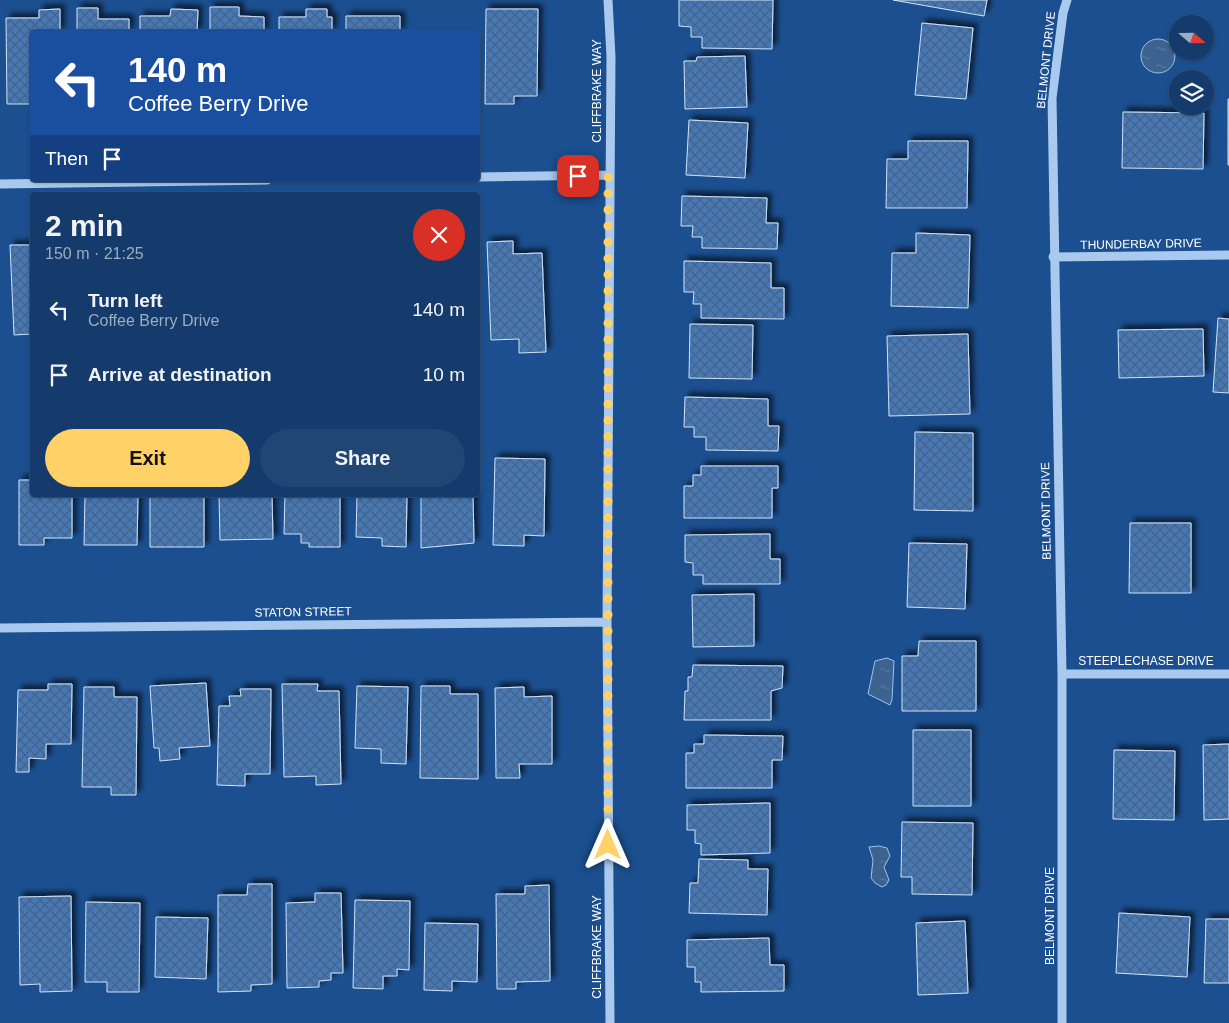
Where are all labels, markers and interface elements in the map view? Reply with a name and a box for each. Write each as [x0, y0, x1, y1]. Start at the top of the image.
street label: BELMONT DRIVE [1034, 11, 1058, 109]
north arrow [1169, 15, 1214, 60]
map controls [1169, 15, 1214, 115]
street label: CLIFFBRAKE WAY [590, 39, 604, 143]
icon: left [45, 50, 110, 115]
text: 140 m [128, 50, 227, 89]
button: layers [1169, 70, 1214, 115]
text: Coffee Berry Drive [128, 91, 309, 116]
icon: arrive [98, 145, 126, 173]
text: Then [45, 148, 88, 169]
pin [557, 155, 599, 197]
icon: arrive [564, 162, 592, 190]
text: 2 min [45, 209, 123, 242]
button: close [413, 209, 465, 261]
street label: THUNDERBAY DRIVE [1080, 236, 1202, 252]
text: 150 m · 21:25 [45, 245, 144, 262]
text: Turn left [88, 290, 163, 311]
icon: left [45, 296, 73, 324]
text: 140 m [412, 299, 465, 320]
text: Coffee Berry Drive [88, 312, 219, 329]
icon: arrive [45, 361, 73, 389]
text: Arrive at destination [88, 364, 272, 385]
text: 10 m [423, 364, 465, 385]
button: Exit [45, 429, 250, 487]
button: Share [260, 429, 465, 487]
street label: BELMONT DRIVE [1038, 462, 1054, 560]
street label: STATON STREET [254, 604, 352, 620]
street label: STEEPLECHASE DRIVE [1078, 654, 1214, 668]
position arrow [581, 818, 633, 870]
street label: BELMONT DRIVE [1043, 867, 1057, 965]
street label: CLIFFBRAKE WAY [590, 895, 604, 999]

